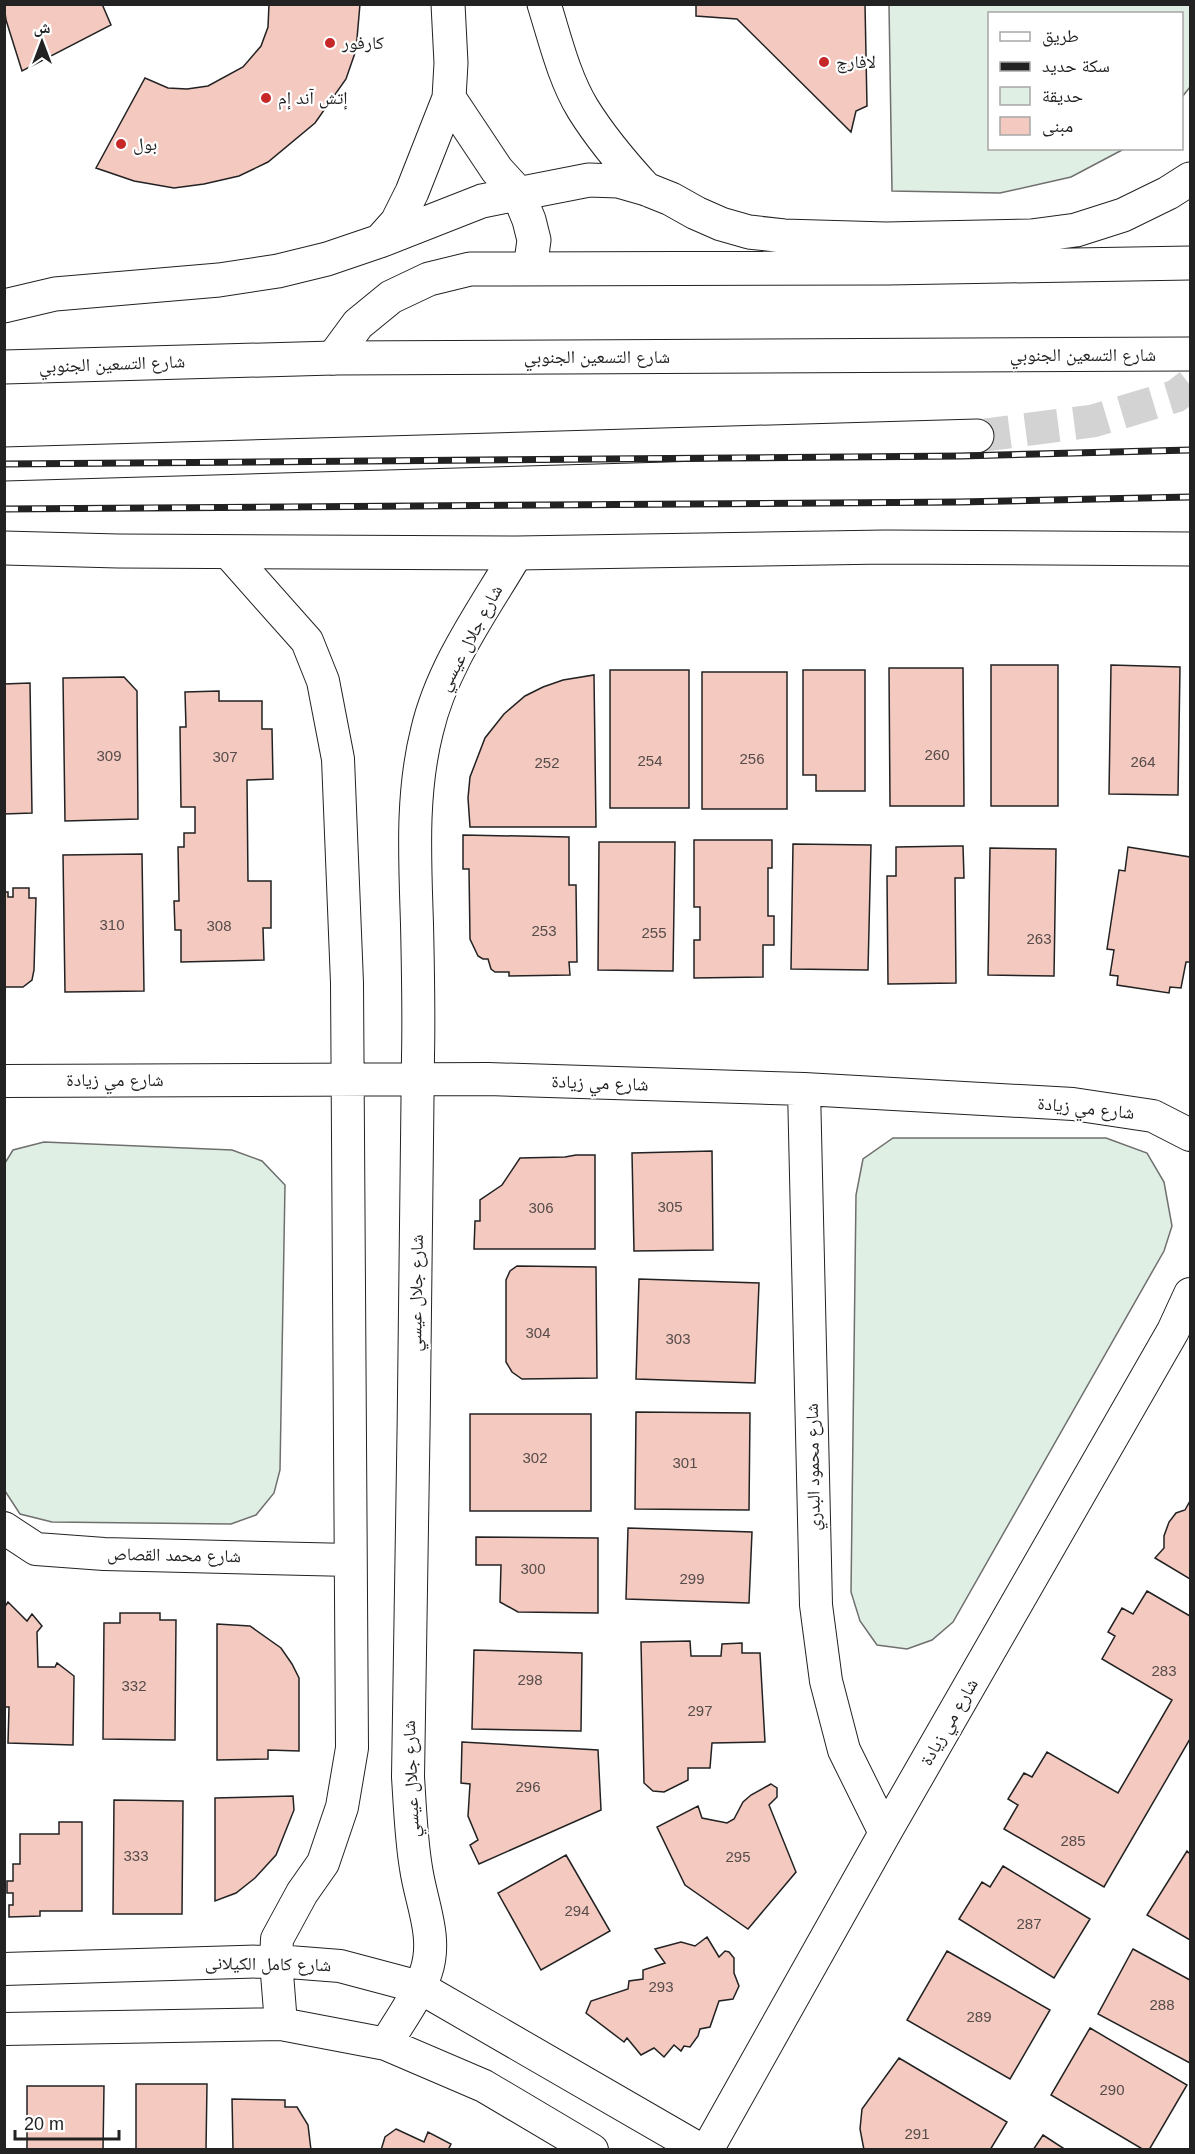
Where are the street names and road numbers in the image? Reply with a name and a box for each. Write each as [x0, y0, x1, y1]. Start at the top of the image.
street label: شارع التسعين الجنوبي [1010, 345, 1156, 370]
street label: شارع التسعين الجنوبي [524, 347, 670, 372]
street label: شارع التسعين الجنوبي [39, 351, 186, 381]
street label: شارع جلال عيسي [434, 582, 510, 697]
street label: شارع مي زيادة [66, 1070, 164, 1095]
street label: شارع مي زيادة [551, 1071, 649, 1099]
street label: شارع مي زيادة [1036, 1093, 1135, 1128]
street label: شارع جلال عيسي [405, 1234, 432, 1352]
street label: شارع محمود البدري [802, 1403, 829, 1531]
street label: شارع محمد القصاص [107, 1544, 241, 1567]
street label: شارع مي زيادة [916, 1675, 986, 1771]
street label: شارع جلال عيسي [399, 1720, 428, 1838]
street label: شارع كامل الكيلانى [205, 1953, 331, 1976]

